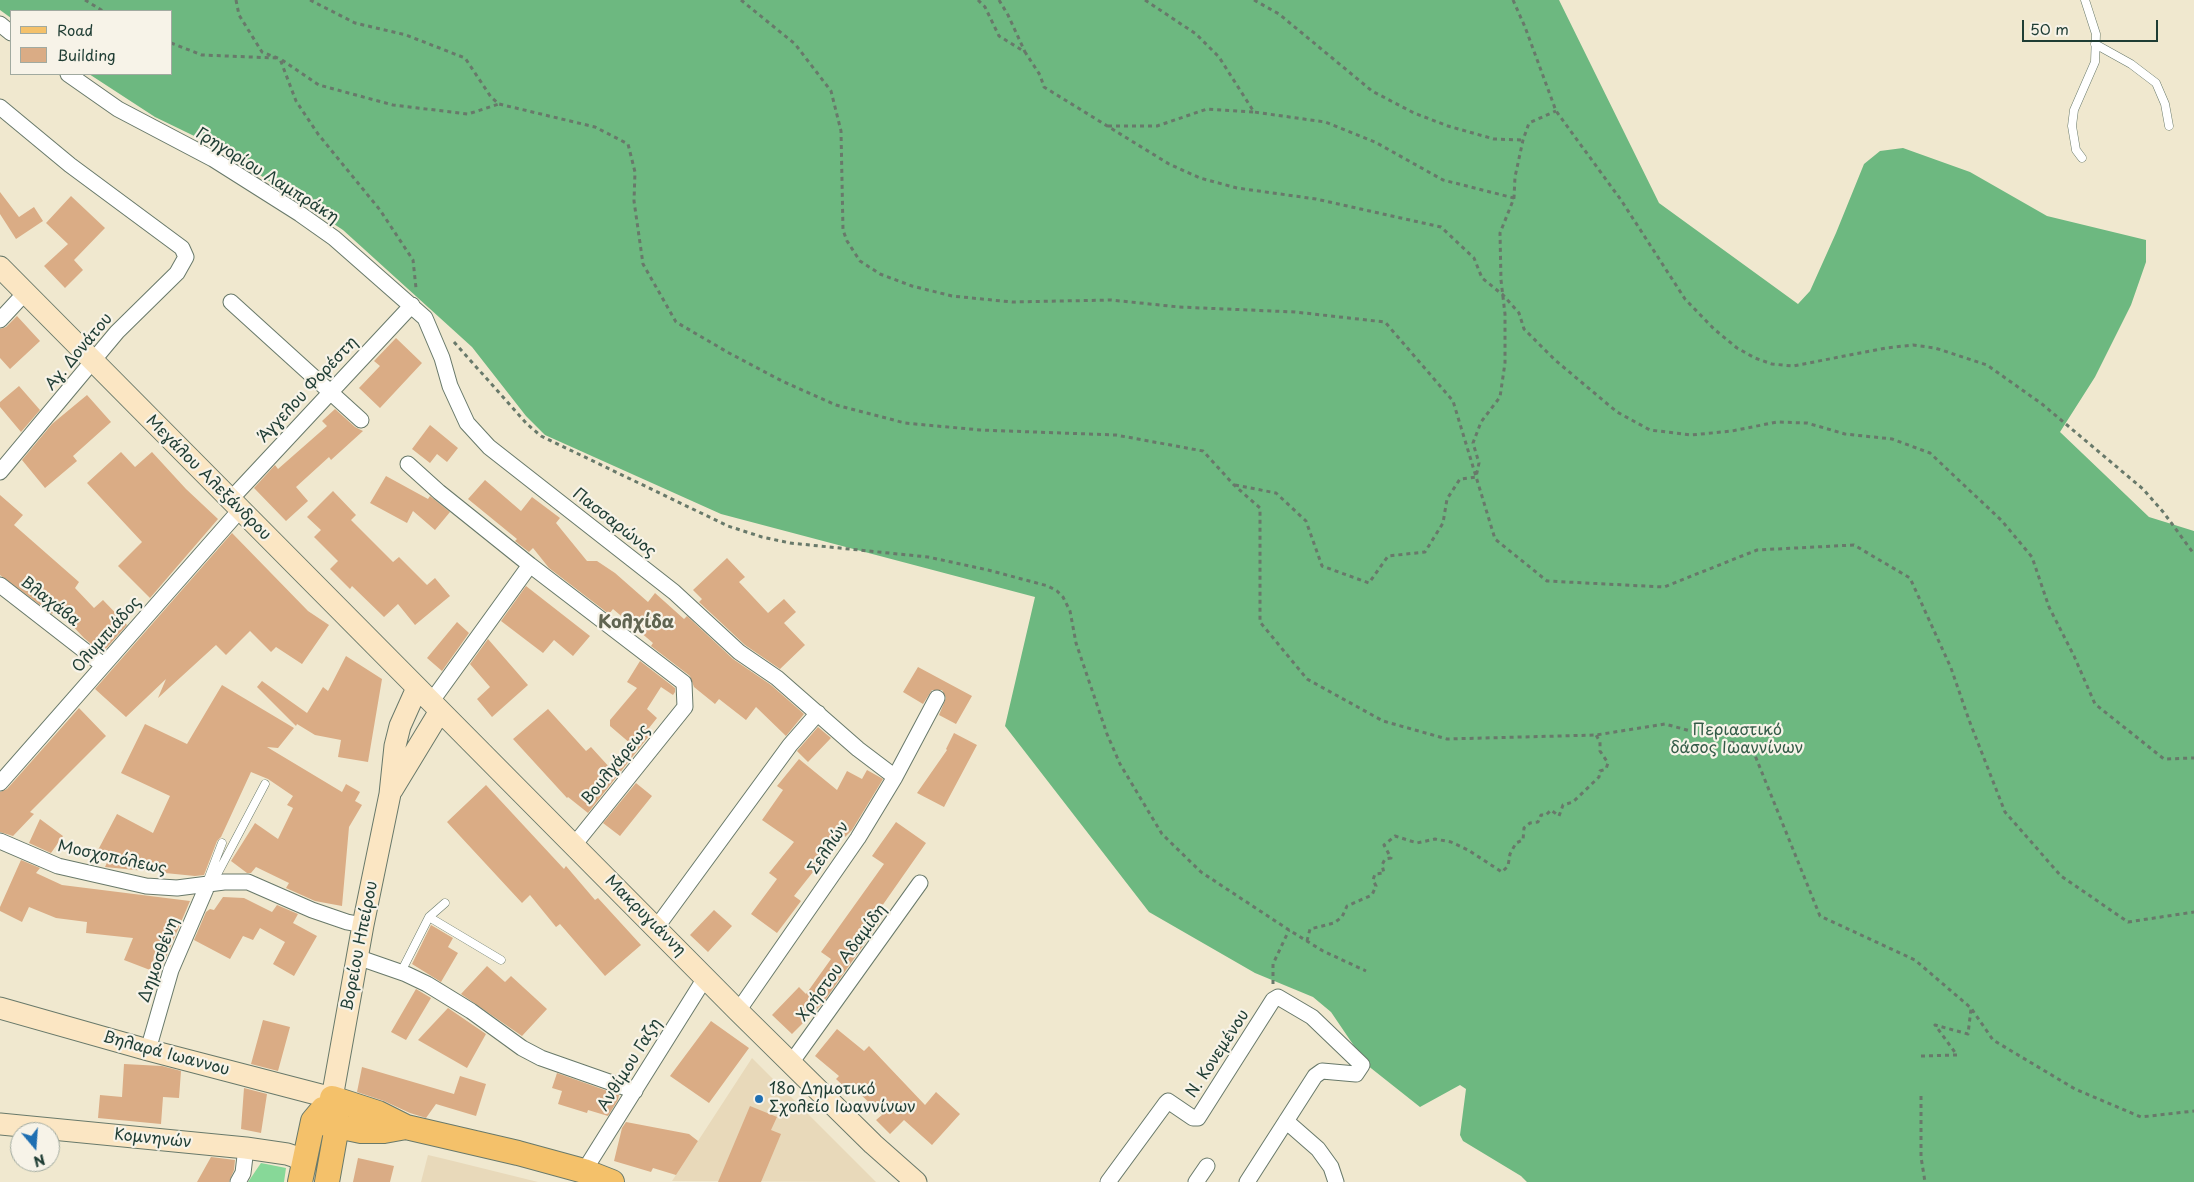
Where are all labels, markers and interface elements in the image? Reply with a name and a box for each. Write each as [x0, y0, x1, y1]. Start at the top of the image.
legend [10, 10, 172, 75]
scale bar [2024, 10, 2160, 42]
text: 50 m [2030, 17, 2069, 40]
text: Road [57, 18, 93, 41]
text: Building [57, 43, 116, 66]
street label: Γρηγορίου Λαμπράκη [192, 124, 342, 228]
street label: Αγ. Δονάτου [41, 310, 117, 394]
street label: Άγγελου Φορέστη [254, 333, 362, 447]
street label: Μεγάλου Αλεξάνδρου [141, 411, 275, 545]
street label: Πασσαρώνος [568, 484, 660, 562]
street label: Βλαχάβα [17, 573, 83, 631]
street label: Ολυμπιάδος [69, 593, 145, 677]
district label: Κολχίδα [598, 612, 674, 634]
street label: Βουλγάρεως [578, 721, 654, 809]
park label: Περιαστικό δάσος Ιωαννίνων [1671, 721, 1803, 759]
street label: Σελλών [804, 818, 854, 878]
street label: Μοσχοπόλεως [56, 837, 168, 879]
street label: Μακρυγιάννη [601, 872, 689, 960]
street label: Βορείου Ηπείρου [338, 879, 382, 1013]
street label: Χρήστου Αδαμίδη [793, 901, 891, 1025]
street label: Δημοσθένη [135, 915, 183, 1005]
street label: Ν. Κονεμένου [1182, 1006, 1254, 1102]
street label: Ανθίμου Γαζη [594, 1015, 666, 1115]
street label: Βηλαρά Ιωαννου [101, 1028, 231, 1080]
place label: 18ο Δημοτικό Σχολείο Ιωαννίνων [769, 1080, 916, 1118]
marker: 18ο Δημοτικό Σχολείο Ιωαννίνων [753, 1093, 765, 1105]
north arrow [10, 1122, 60, 1172]
street label: Κομνηνών [113, 1125, 193, 1153]
text: N [31, 1149, 48, 1172]

